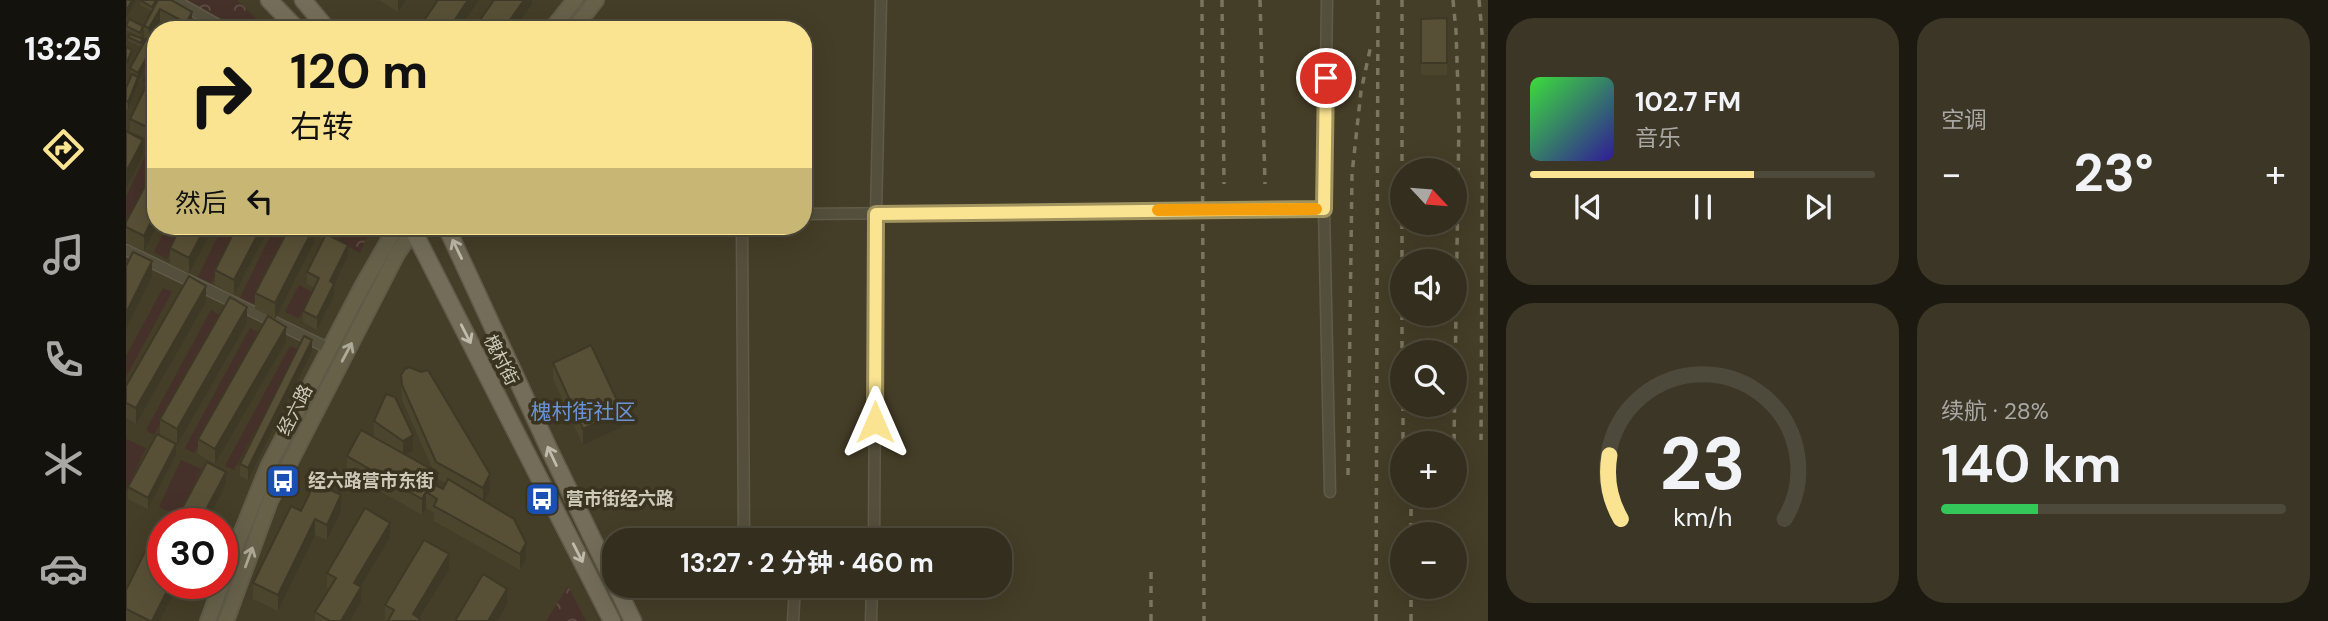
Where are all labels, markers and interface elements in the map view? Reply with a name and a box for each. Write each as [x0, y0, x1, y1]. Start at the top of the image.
text: 13:25 [24, 28, 102, 70]
text: 120 m [290, 39, 428, 103]
pin [1296, 48, 1356, 108]
icon: right [175, 49, 266, 140]
icon: arrive [1307, 59, 1345, 97]
text: 102.7 FM [1635, 85, 1741, 119]
text: 空调 [1941, 105, 1987, 135]
text: 右转 [290, 106, 354, 148]
text: 音乐 [1635, 123, 1681, 153]
icon: directions [39, 125, 88, 174]
text: 23° [2073, 139, 2154, 207]
text: − [1941, 149, 1962, 199]
text: + [2265, 149, 2286, 199]
north arrow [1390, 158, 1466, 234]
map controls [1390, 158, 1467, 599]
icon: left [241, 182, 279, 220]
text: 然后 [175, 186, 227, 220]
icon: previous [1569, 188, 1607, 226]
icon: pause [1684, 188, 1722, 226]
icon: next [1799, 188, 1837, 226]
icon: music [39, 230, 88, 279]
one-way arrow [450, 239, 464, 260]
button: sound [1390, 249, 1467, 326]
one-way arrow [460, 323, 474, 344]
street label: 槐村街 [478, 330, 524, 390]
icon: phone [39, 335, 88, 384]
button: search [1390, 340, 1467, 417]
one-way arrow [340, 342, 354, 362]
street label: 经六路 [272, 380, 318, 440]
position arrow [838, 385, 912, 459]
text: 续航 · 28% [1941, 396, 2049, 426]
district label: 槐村街社区 [531, 398, 636, 426]
text: 23 [1660, 417, 1745, 512]
text: 140 km [1941, 430, 2122, 498]
button: + [1390, 431, 1467, 508]
icon: climate [39, 439, 88, 488]
one-way arrow [545, 446, 558, 467]
bus stop icon: 经六路营市东街 [264, 462, 302, 500]
place label: 经六路营市东街 [308, 469, 434, 493]
bus stop icon: 营市街经六路 [523, 480, 561, 518]
place label: 营市街经六路 [566, 487, 674, 511]
text: km/h [1673, 501, 1732, 534]
speed limit sign: 30 [147, 508, 238, 599]
button: − [1390, 522, 1467, 599]
one-way arrow [571, 542, 585, 563]
icon: car [39, 544, 88, 593]
text: 13:27 · 2 分钟 · 460 m [680, 546, 934, 580]
one-way arrow [244, 547, 257, 569]

